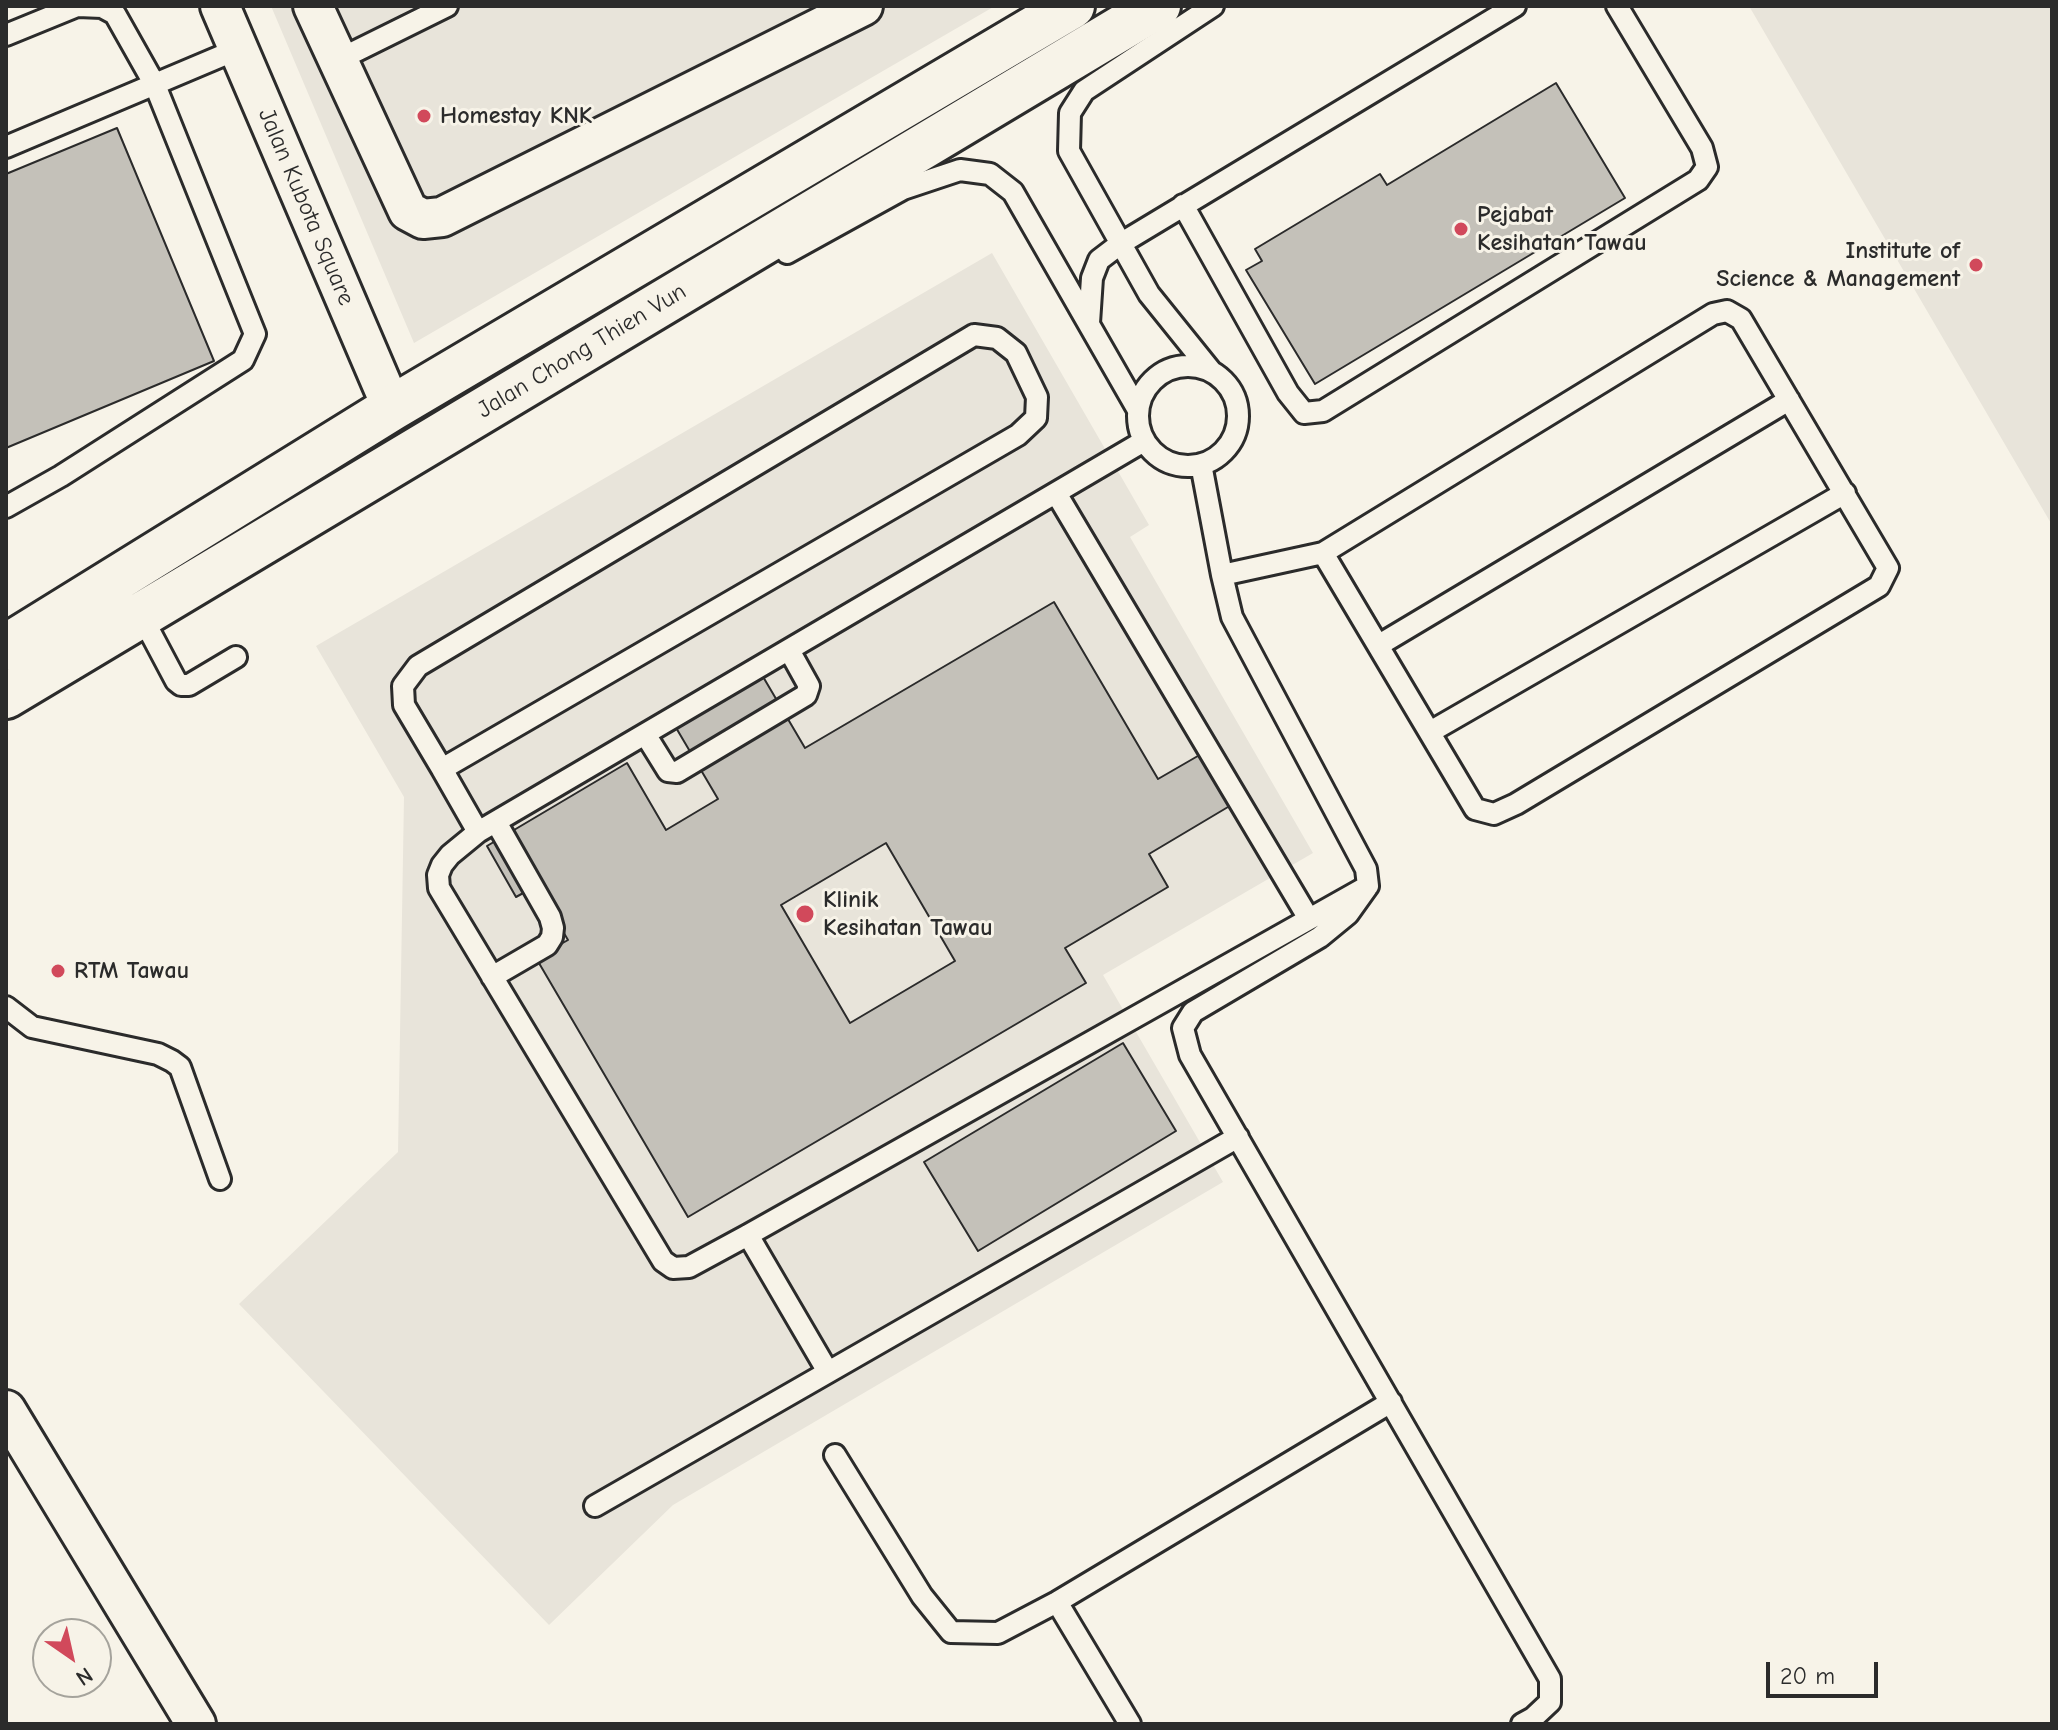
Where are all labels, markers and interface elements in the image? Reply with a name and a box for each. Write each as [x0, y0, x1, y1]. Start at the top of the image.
place label: Homestay KNK [440, 102, 592, 130]
street label: Jalan Kubota Square [251, 104, 361, 310]
marker: Homestay KNK [415, 107, 433, 125]
place label: Pejabat Kesihatan Tawau [1477, 201, 1647, 257]
marker: Pejabat Kesihatan Tawau [1452, 220, 1470, 238]
place label: Institute of Science & Management [1716, 237, 1960, 293]
marker: Institute of Science & Management [1967, 256, 1985, 274]
street label: Jalan Chong Thien Vun [472, 277, 692, 425]
place label: Klinik Kesihatan Tawau [823, 886, 993, 942]
marker: Klinik Kesihatan Tawau [794, 903, 816, 925]
place label: RTM Tawau [74, 957, 189, 985]
marker: RTM Tawau [49, 962, 67, 980]
north arrow [32, 1618, 112, 1698]
scale bar [1770, 1646, 1882, 1696]
text: N [71, 1661, 98, 1691]
text: 20 m [1780, 1662, 1835, 1690]

